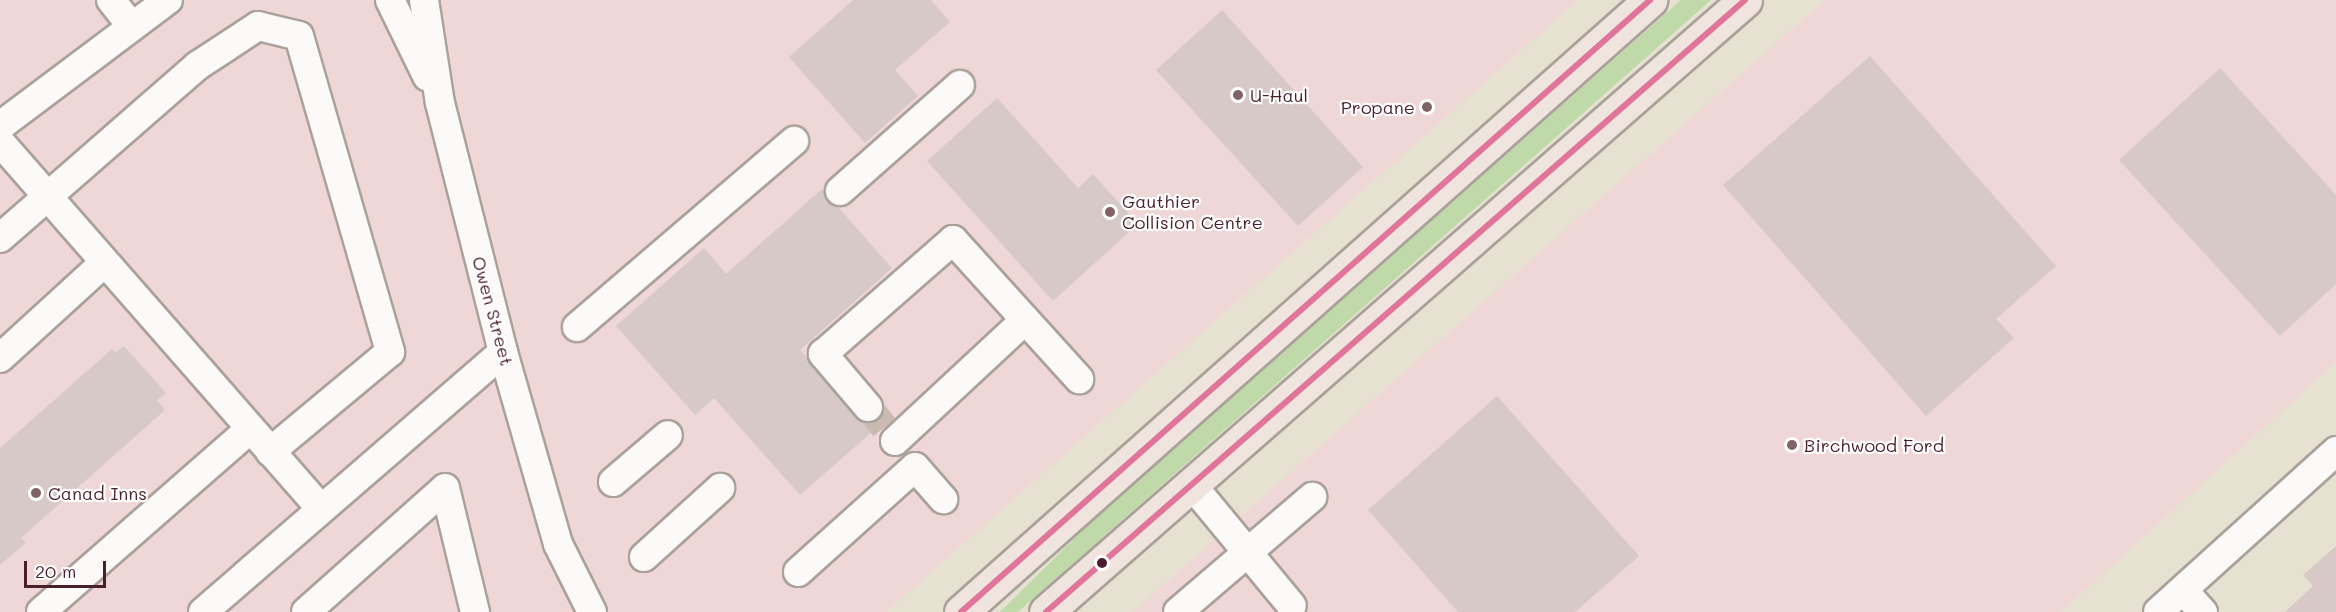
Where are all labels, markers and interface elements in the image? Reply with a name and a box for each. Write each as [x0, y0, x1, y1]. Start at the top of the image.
place label: U-Haul [1250, 84, 1308, 106]
marker: U-Haul [1231, 88, 1245, 102]
place label: Propane [1341, 96, 1415, 118]
marker: Propane [1420, 100, 1434, 114]
place label: Gauthier Collision Centre [1122, 191, 1263, 234]
marker: Gauthier Collision Centre [1103, 205, 1117, 219]
street label: Owen Street [468, 254, 518, 368]
place label: Birchwood Ford [1804, 434, 1944, 456]
marker: Birchwood Ford [1785, 438, 1799, 452]
place label: Canad Inns [48, 482, 147, 504]
marker: Canad Inns [29, 486, 43, 500]
scale bar [27, 549, 110, 587]
unlabelled marker [1096, 557, 1108, 569]
text: 20 m [35, 559, 76, 583]

